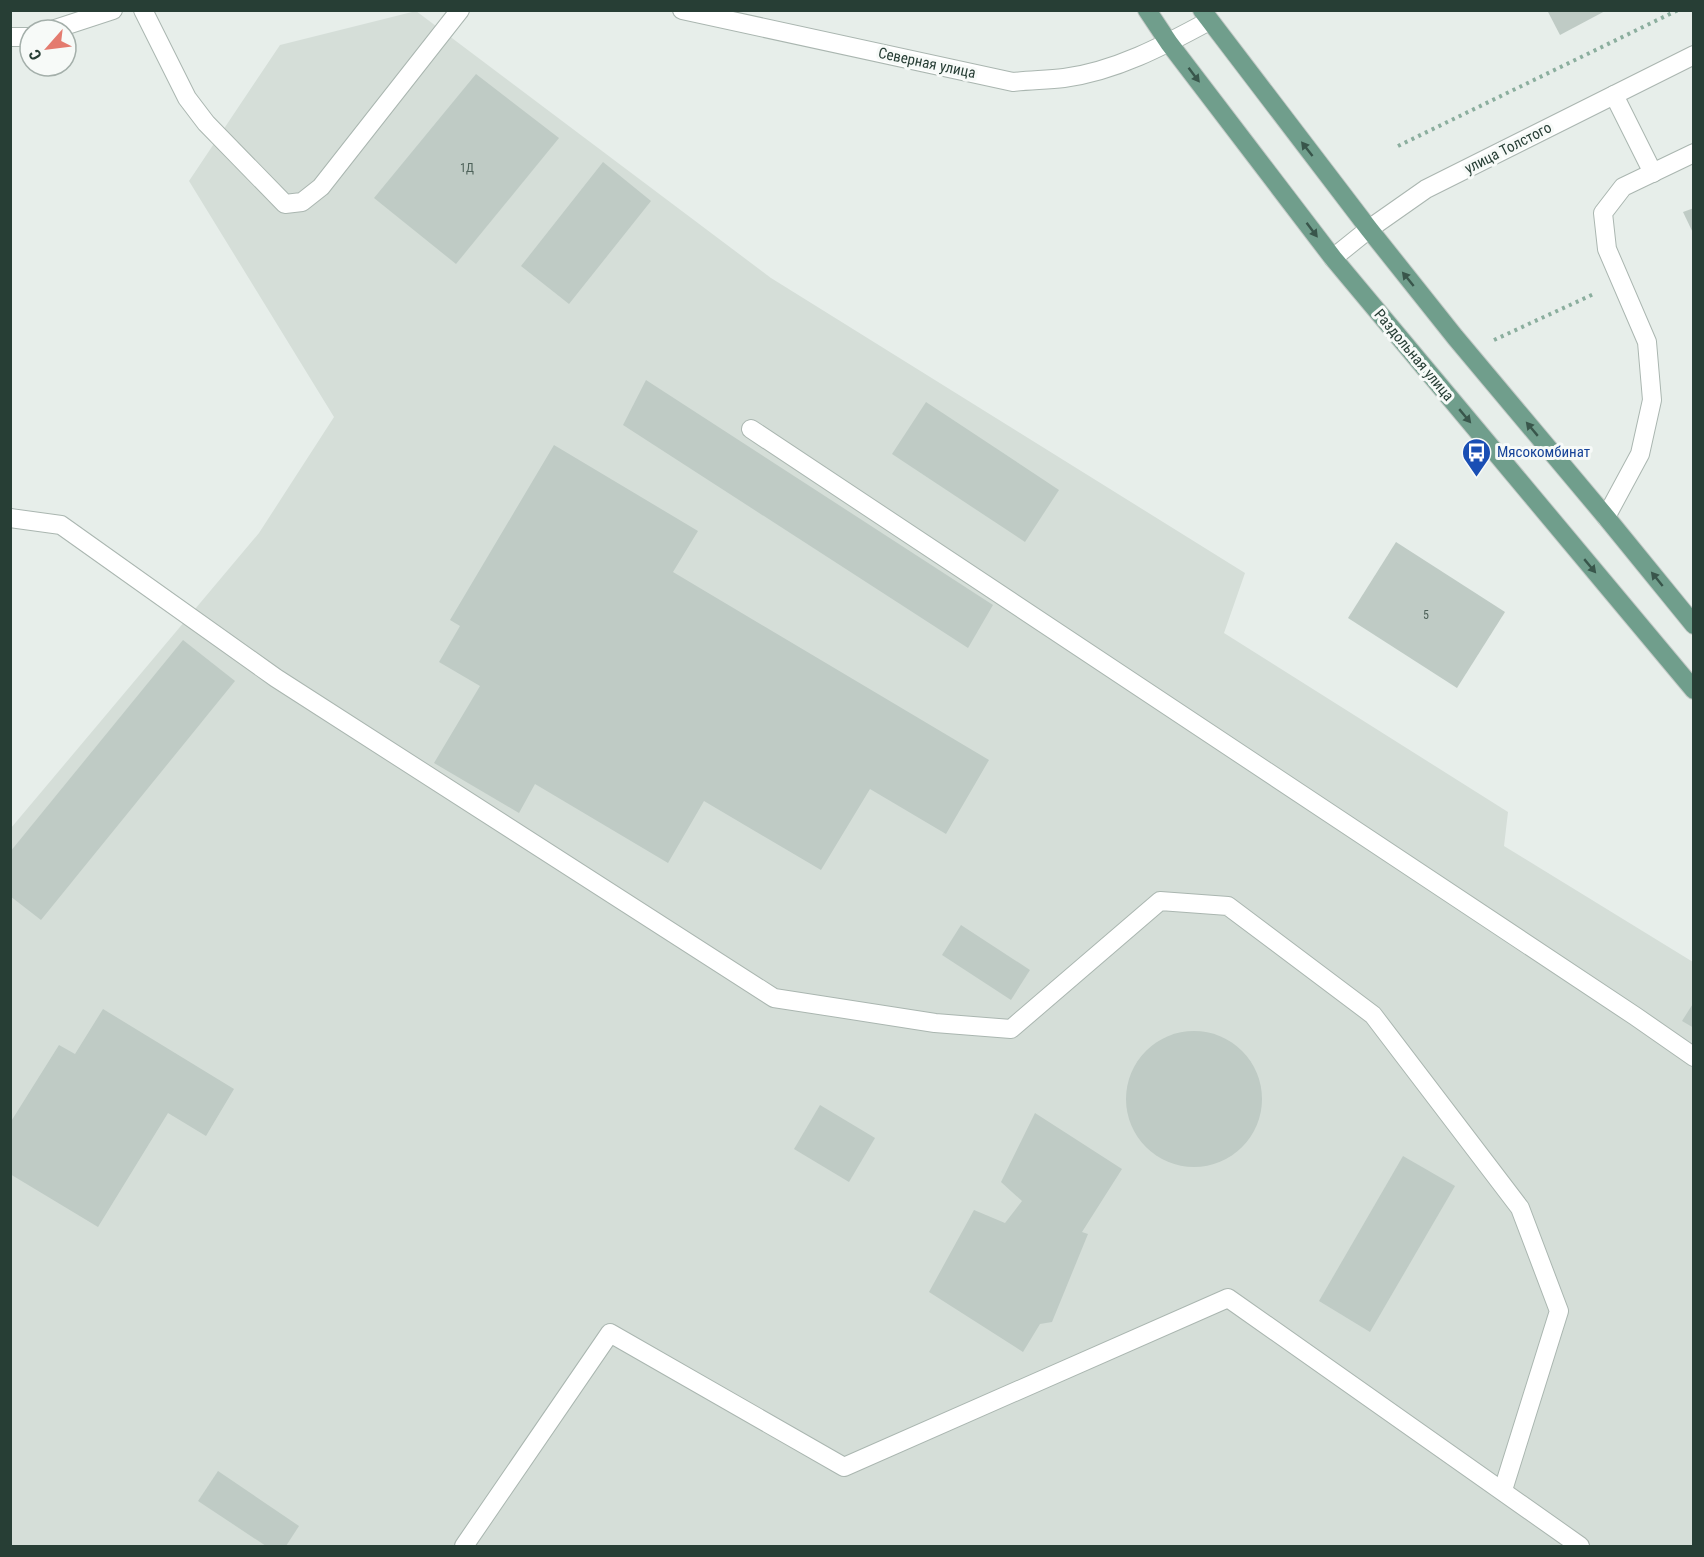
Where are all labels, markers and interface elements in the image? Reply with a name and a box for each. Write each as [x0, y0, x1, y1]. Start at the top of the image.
north arrow [18, 18, 78, 78]
street label: Северная улица [877, 44, 977, 82]
text: С [25, 46, 46, 63]
one-way arrow [1187, 67, 1200, 83]
street label: улица Толстого [1462, 118, 1554, 178]
one-way arrow [1301, 141, 1314, 157]
house number: 1Д [460, 161, 474, 175]
one-way arrow [1306, 222, 1318, 238]
one-way arrow [1403, 271, 1415, 286]
street label: Раздольная улица [1370, 305, 1458, 405]
one-way arrow [1458, 408, 1471, 423]
one-way arrow [1526, 421, 1539, 437]
bus stop icon: Мясокомбинат [1460, 436, 1492, 478]
place label: Мясокомбинат [1497, 443, 1590, 461]
one-way arrow [1583, 558, 1595, 573]
one-way arrow [1650, 571, 1663, 587]
house number: 5 [1423, 608, 1429, 622]

